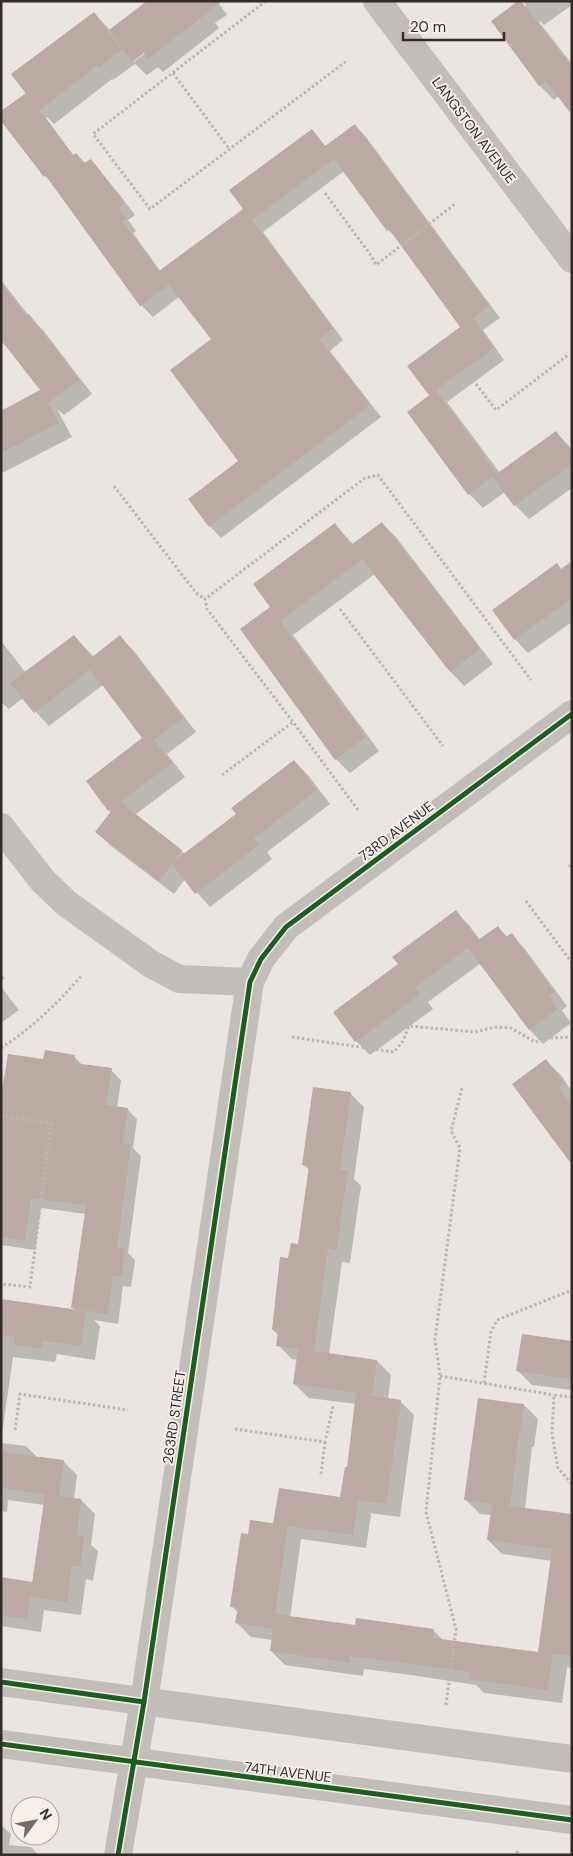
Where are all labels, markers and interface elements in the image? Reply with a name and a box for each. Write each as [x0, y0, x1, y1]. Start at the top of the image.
scale bar [403, 10, 504, 42]
text: 20 m [410, 17, 446, 37]
street label: LANGSTON AVENUE [428, 73, 520, 187]
street label: 73RD AVENUE [355, 797, 437, 865]
street label: 263RD STREET [159, 1369, 190, 1465]
street label: 74TH AVENUE [243, 1758, 333, 1786]
north arrow [10, 1796, 60, 1846]
text: N [36, 1805, 56, 1823]

